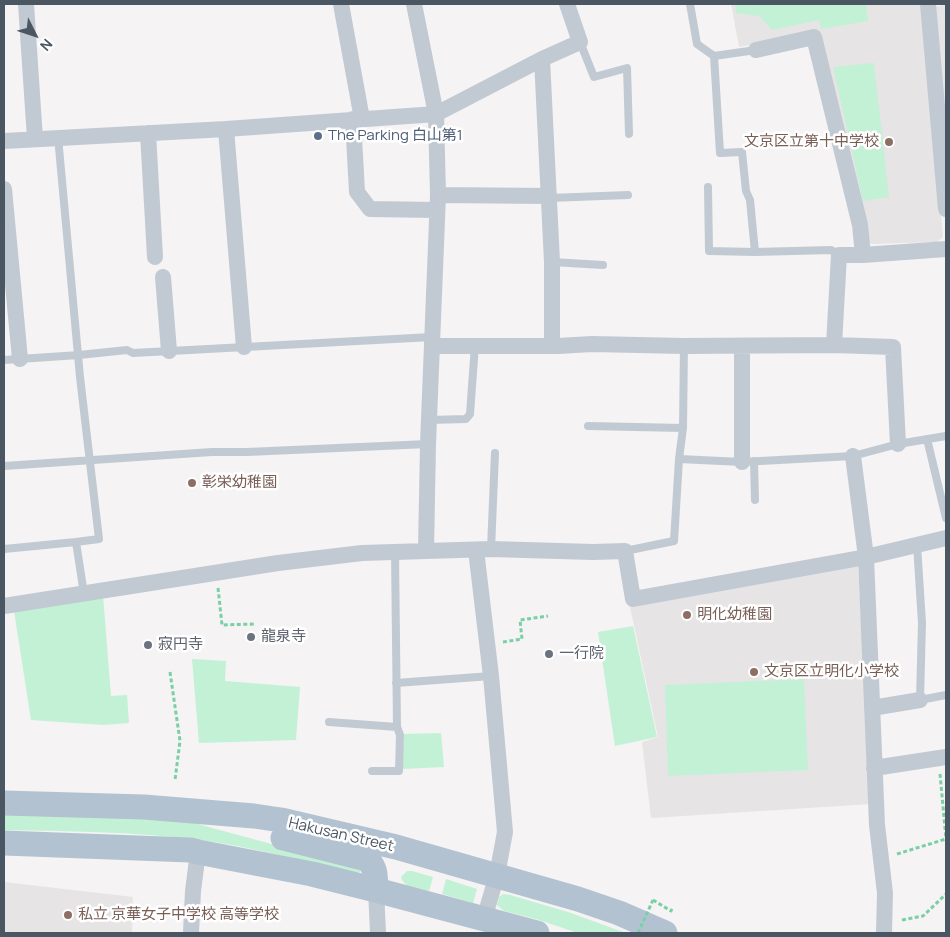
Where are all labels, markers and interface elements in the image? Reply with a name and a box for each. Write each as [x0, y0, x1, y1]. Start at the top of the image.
north arrow [10, 10, 60, 60]
text: N [36, 35, 57, 55]
place label: The Parking 白山第1 [328, 127, 463, 145]
marker: The Parking 白山第1 [312, 130, 324, 142]
place label: 文京区立第十中学校 [744, 133, 879, 151]
marker: 文京区立第十中学校 [883, 136, 895, 148]
place label: 彰栄幼稚園 [202, 474, 277, 492]
marker: 彰栄幼稚園 [186, 477, 198, 489]
place label: 明化幼稚園 [697, 606, 772, 624]
marker: 明化幼稚園 [681, 609, 693, 621]
place label: 龍泉寺 [261, 628, 306, 646]
marker: 龍泉寺 [245, 631, 257, 643]
place label: 寂円寺 [158, 636, 203, 654]
marker: 寂円寺 [142, 639, 154, 651]
place label: 一行院 [559, 645, 604, 663]
marker: 一行院 [543, 648, 555, 660]
place label: 文京区立明化小学校 [764, 663, 899, 681]
marker: 文京区立明化小学校 [748, 666, 760, 678]
street label: Hakusan Street [287, 814, 395, 856]
place label: 私立 京華女子中学校 高等学校 [78, 906, 279, 924]
marker: 私立 京華女子中学校 高等学校 [62, 909, 74, 921]

